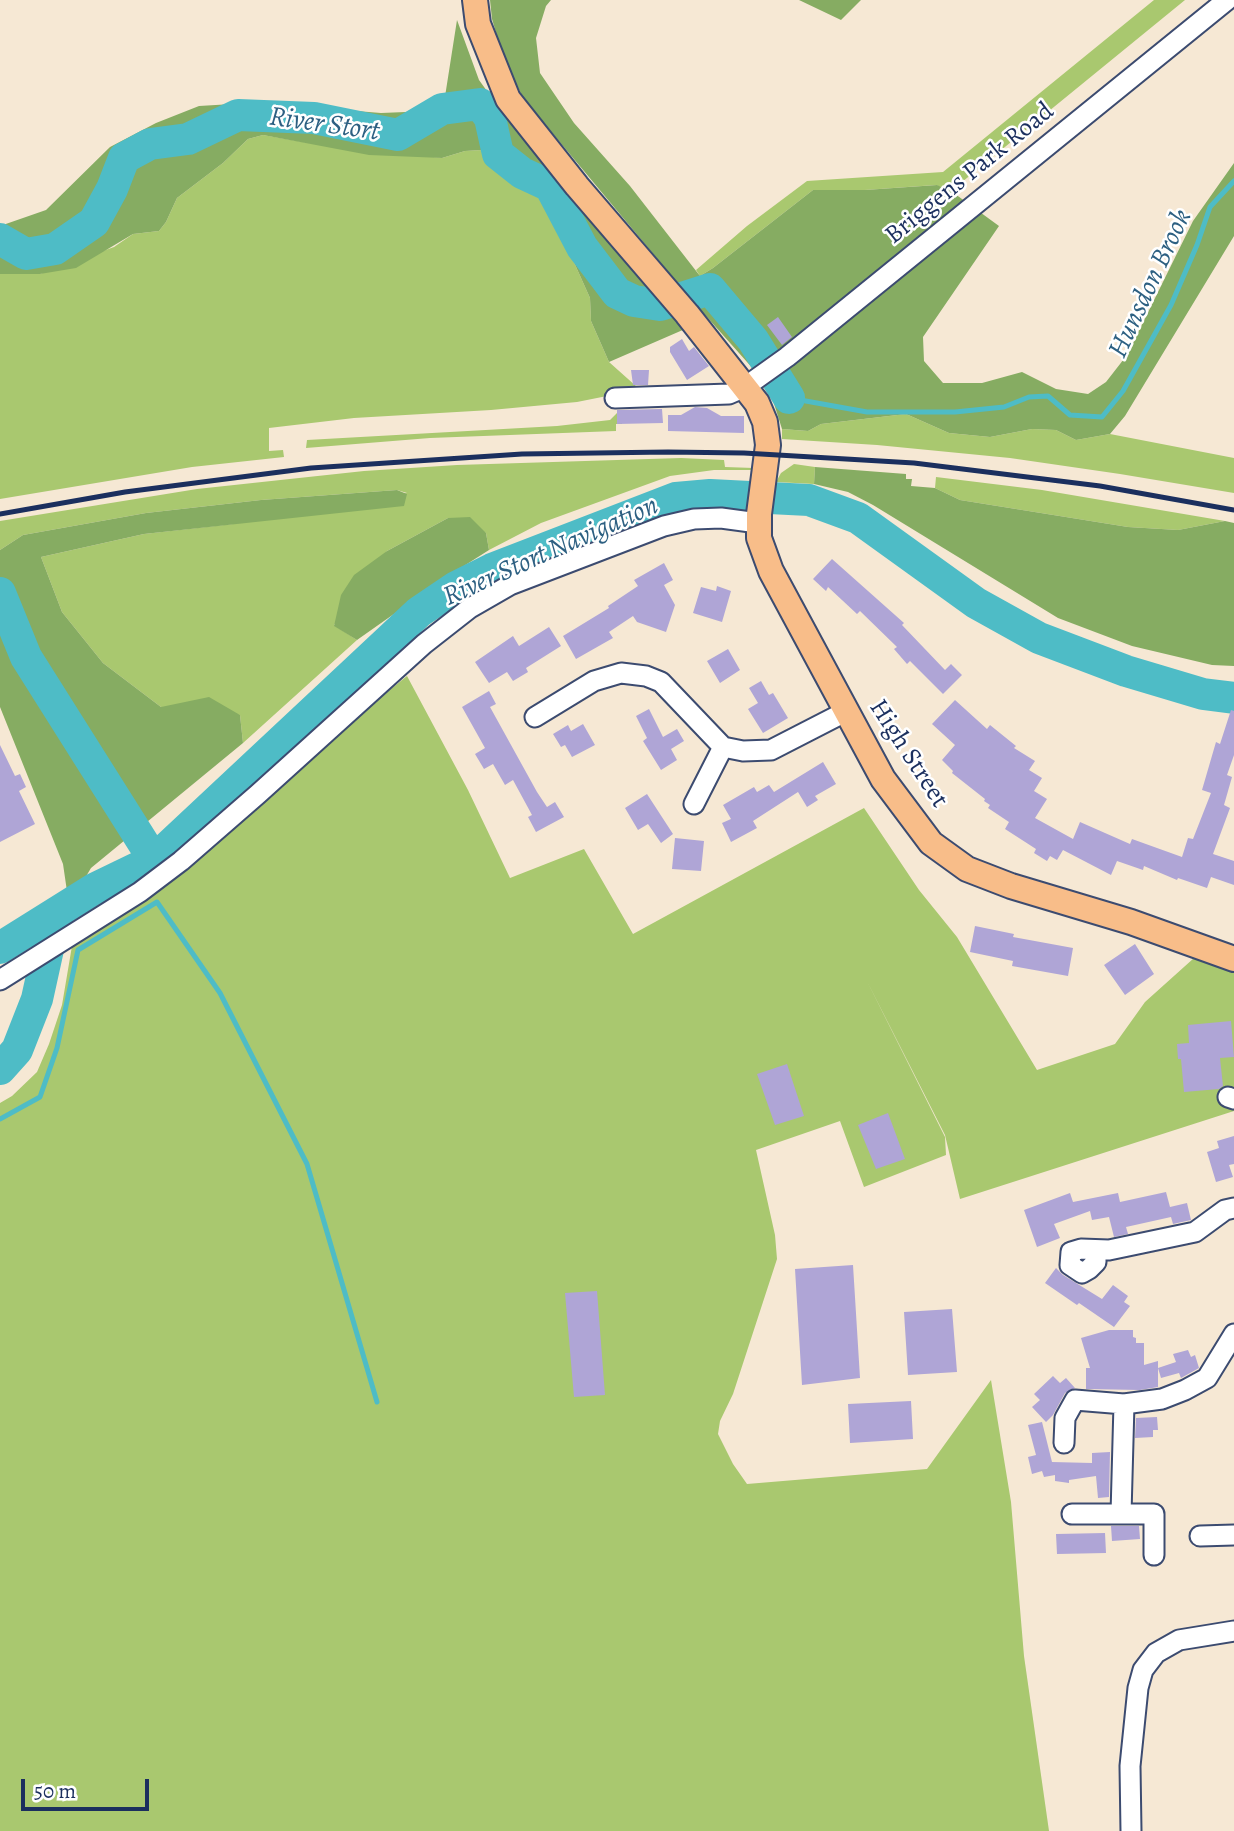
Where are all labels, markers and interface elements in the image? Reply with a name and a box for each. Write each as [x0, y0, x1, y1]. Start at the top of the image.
street label: Briggens Park Road [879, 96, 1061, 252]
water label: River Stort [267, 101, 381, 149]
water label: Hunsdon Brook [1102, 204, 1200, 364]
water label: River Stort Navigation [438, 490, 664, 614]
street label: High Street [862, 694, 954, 814]
scale bar [24, 1764, 152, 1808]
text: 50 m [34, 1777, 76, 1805]

